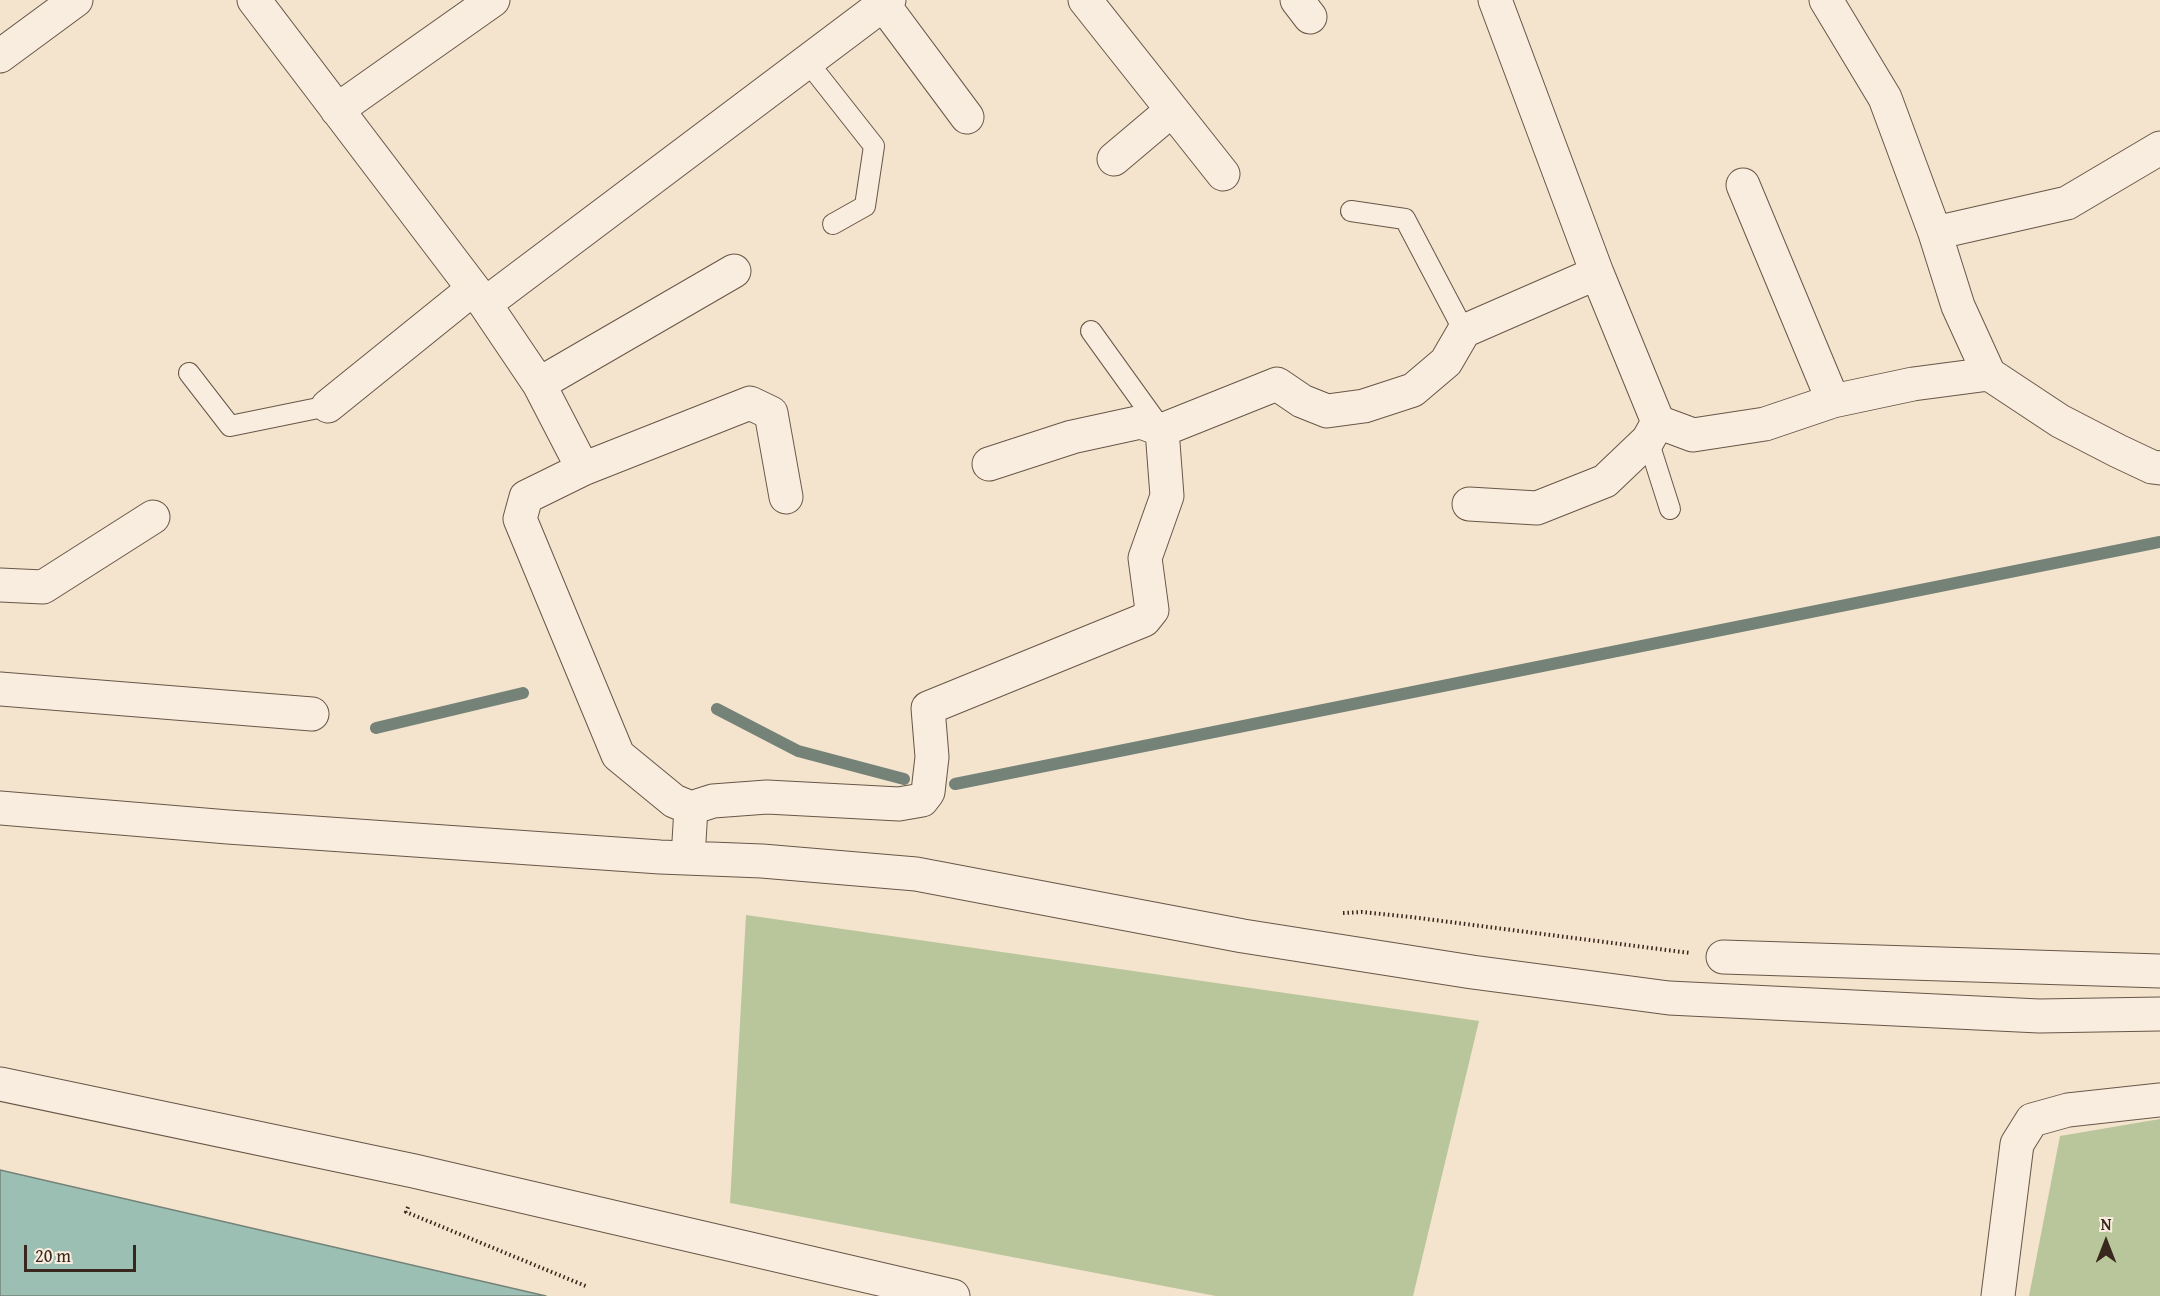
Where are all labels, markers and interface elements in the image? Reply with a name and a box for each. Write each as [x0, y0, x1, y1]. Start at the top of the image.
north arrow [2076, 1212, 2136, 1272]
text: N [2101, 1212, 2111, 1236]
scale bar [27, 1233, 140, 1271]
text: 20 m [35, 1242, 71, 1269]

